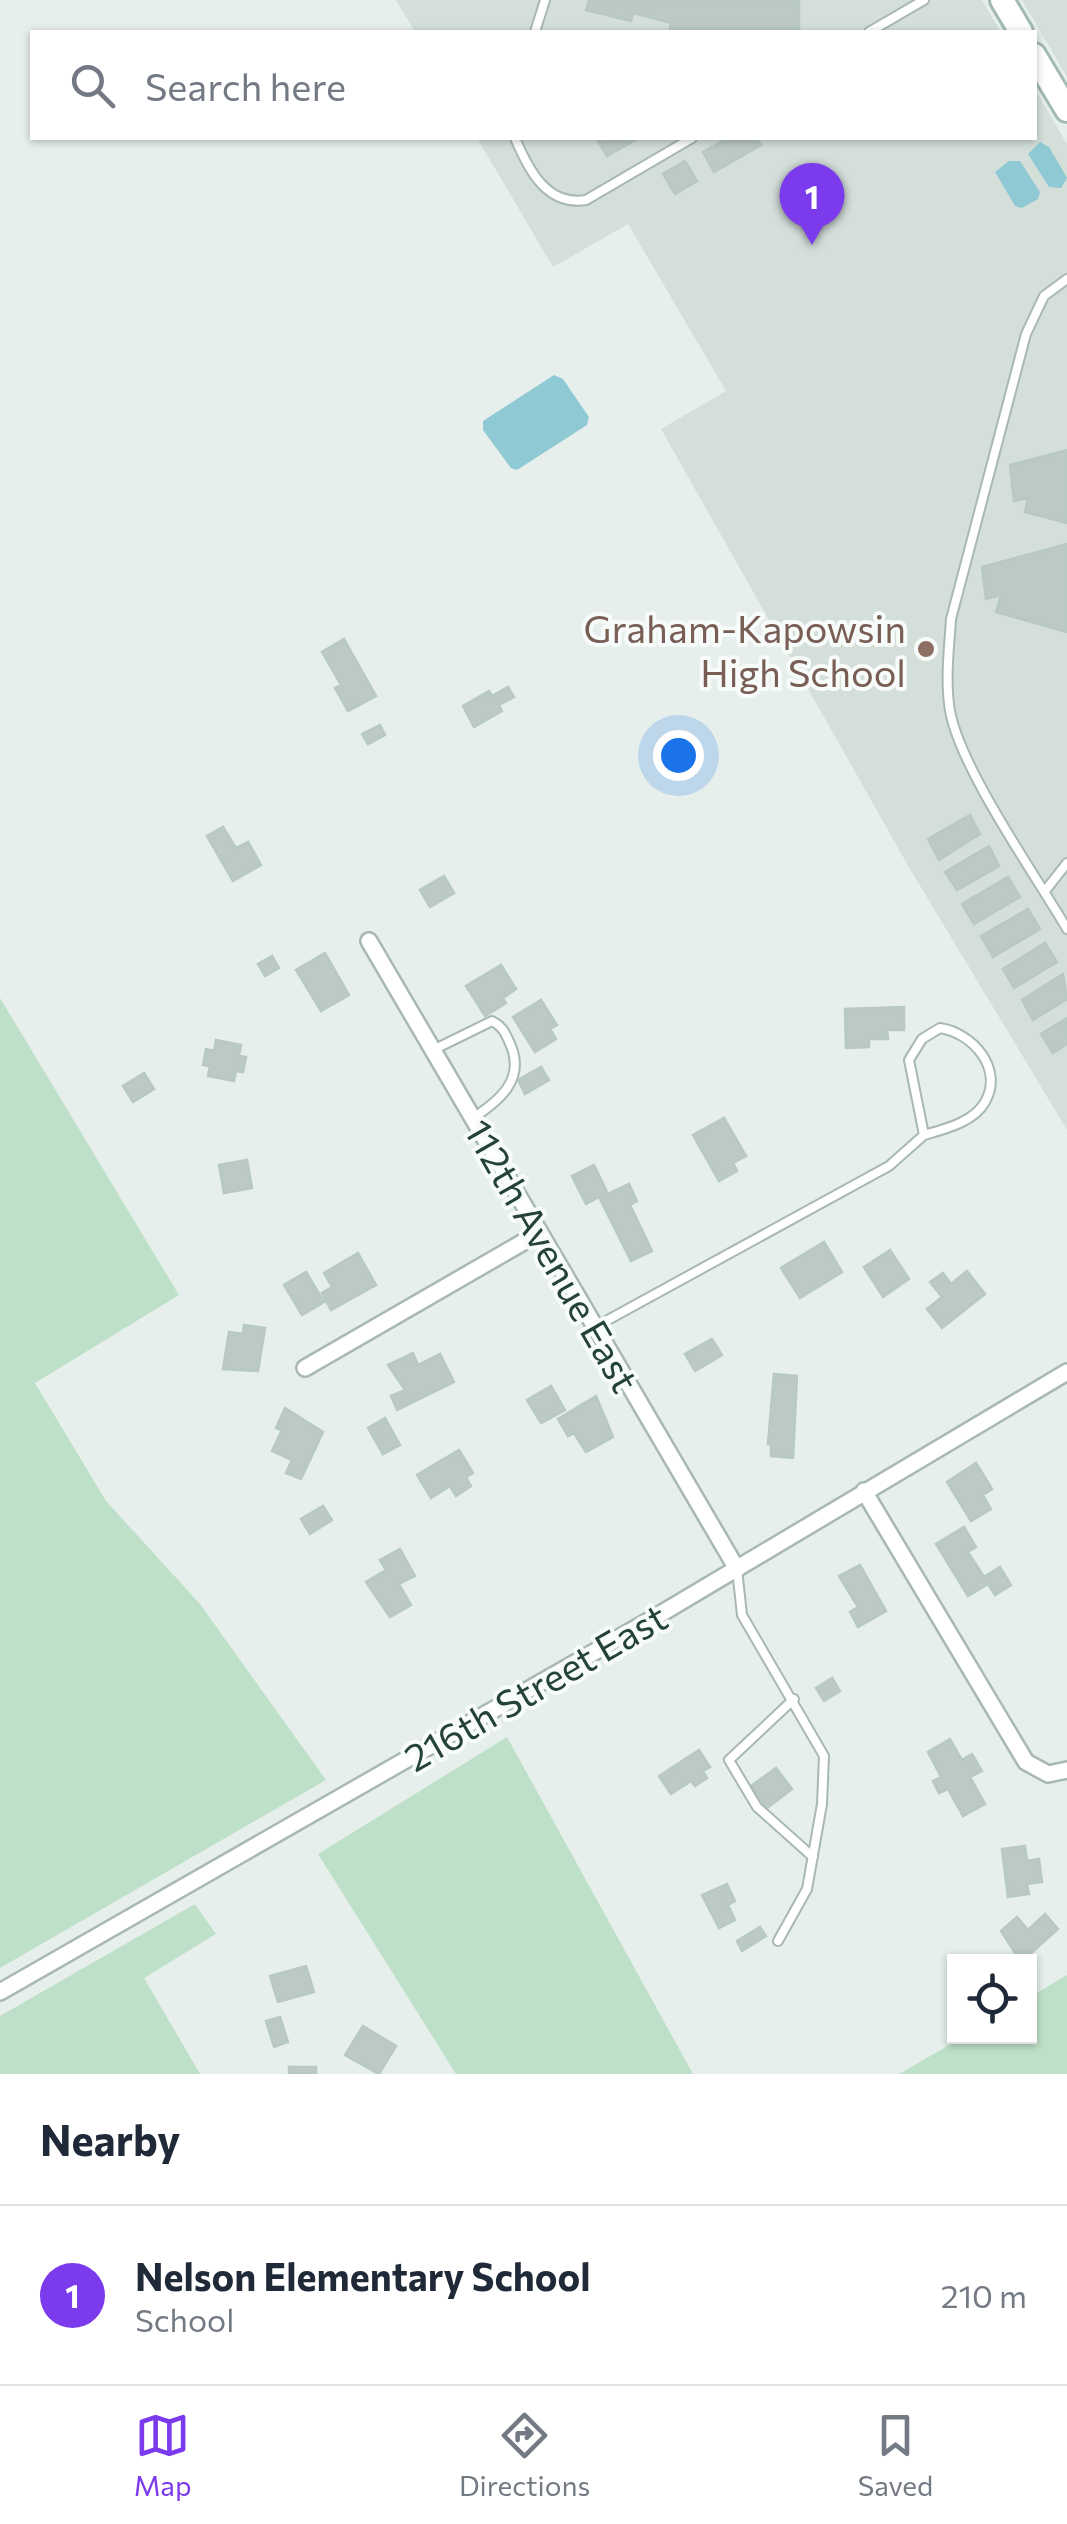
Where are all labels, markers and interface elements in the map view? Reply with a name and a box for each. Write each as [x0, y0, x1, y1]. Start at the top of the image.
search box [30, 30, 1037, 140]
icon: search [65, 58, 120, 113]
text: Search here [145, 62, 346, 109]
pin: 1 [780, 162, 844, 245]
place label: Graham-Kapowsin High School [584, 604, 906, 695]
marker: Graham-Kapowsin High School [915, 638, 937, 660]
your location [653, 730, 704, 781]
street label: 112th Avenue East [456, 1110, 650, 1400]
street label: 216th Street East [396, 1592, 674, 1780]
map controls [947, 1954, 1037, 2044]
button: locate [947, 1954, 1037, 2044]
text: Nearby [40, 2113, 180, 2165]
text: Nelson Elementary School [135, 2252, 591, 2299]
text: 1 [65, 2275, 80, 2315]
text: 210 m [941, 2275, 1027, 2315]
text: School [135, 2299, 234, 2339]
tab: Map [134, 2408, 191, 2502]
tab: Directions [459, 2408, 590, 2502]
tab: Saved [858, 2408, 933, 2502]

